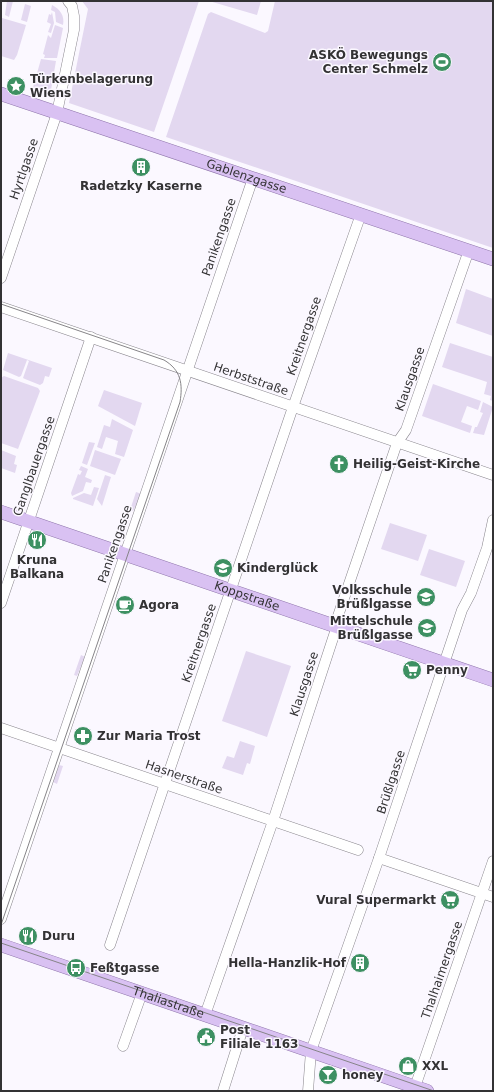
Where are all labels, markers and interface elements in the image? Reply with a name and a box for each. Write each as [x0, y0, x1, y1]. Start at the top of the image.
place label: ASKÖ Bewegungs Center Schmelz [309, 47, 428, 76]
sports icon: ASKÖ Bewegungs Center Schmelz [431, 51, 453, 73]
place label: Türkenbelagerung Wiens [30, 72, 153, 100]
place icon: Türkenbelagerung Wiens [5, 75, 27, 97]
street label: Hyrtlgasse [7, 136, 41, 202]
building icon: Radetzky Kaserne [130, 156, 152, 178]
street label: Gablenzgasse [205, 156, 289, 196]
place label: Radetzky Kaserne [80, 179, 202, 193]
street label: Panikengasse [199, 196, 239, 278]
street label: Kreitnergasse [284, 295, 324, 377]
street label: Klausgasse [392, 345, 428, 413]
street label: Herbststraße [212, 360, 290, 398]
street label: Ganglbauergasse [10, 414, 58, 518]
church icon: Heilig-Geist-Kirche [328, 453, 350, 475]
place label: Heilig-Geist-Kirche [353, 457, 480, 471]
street label: Panikengasse [95, 503, 135, 585]
restaurant icon: Kruna Balkana [26, 529, 48, 551]
place label: Kruna Balkana [10, 553, 64, 581]
school or university icon: Kinderglück [212, 557, 234, 579]
place label: Kinderglück [237, 561, 319, 575]
street label: Koppstraße [213, 578, 282, 614]
place label: Volksschule Brüßlgasse [332, 583, 412, 611]
school or university icon: Volksschule Brüßlgasse [415, 586, 437, 608]
cafe icon: Agora [114, 594, 136, 616]
place label: Agora [139, 598, 179, 612]
street label: Kreitnergasse [179, 602, 219, 684]
place label: Mittelschule Brüßlgasse [330, 614, 413, 642]
school or university icon: Mittelschule Brüßlgasse [416, 617, 438, 639]
street label: Klausgasse [287, 650, 321, 718]
supermarket icon: Penny [401, 659, 423, 681]
place label: Penny [426, 663, 468, 677]
pharmacy icon: Zur Maria Trost [72, 725, 94, 747]
place label: Zur Maria Trost [97, 729, 201, 743]
street label: Brüßlgasse [374, 748, 408, 816]
street label: Hasnerstraße [144, 757, 224, 797]
supermarket icon: Vural Supermarkt [439, 889, 461, 911]
place label: Vural Supermarkt [316, 893, 436, 907]
street label: Thalhaimergasse [418, 919, 465, 1022]
restaurant icon: Duru [17, 925, 39, 947]
place label: Duru [42, 929, 75, 943]
building icon: Hella-Hanzlik-Hof [349, 952, 371, 974]
place label: Hella-Hanzlik-Hof [228, 956, 347, 970]
bus stop icon: Feßtgasse [65, 957, 87, 979]
place label: Feßtgasse [90, 961, 159, 975]
street label: Thaliastraße [130, 983, 206, 1021]
place label: Post Filiale 1163 [220, 1023, 298, 1051]
public building icon: Post Filiale 1163 [195, 1026, 217, 1048]
shop icon: XXL [397, 1055, 419, 1077]
place label: XXL [422, 1059, 449, 1073]
bar icon: honey [317, 1064, 339, 1086]
place label: honey [342, 1068, 383, 1082]

